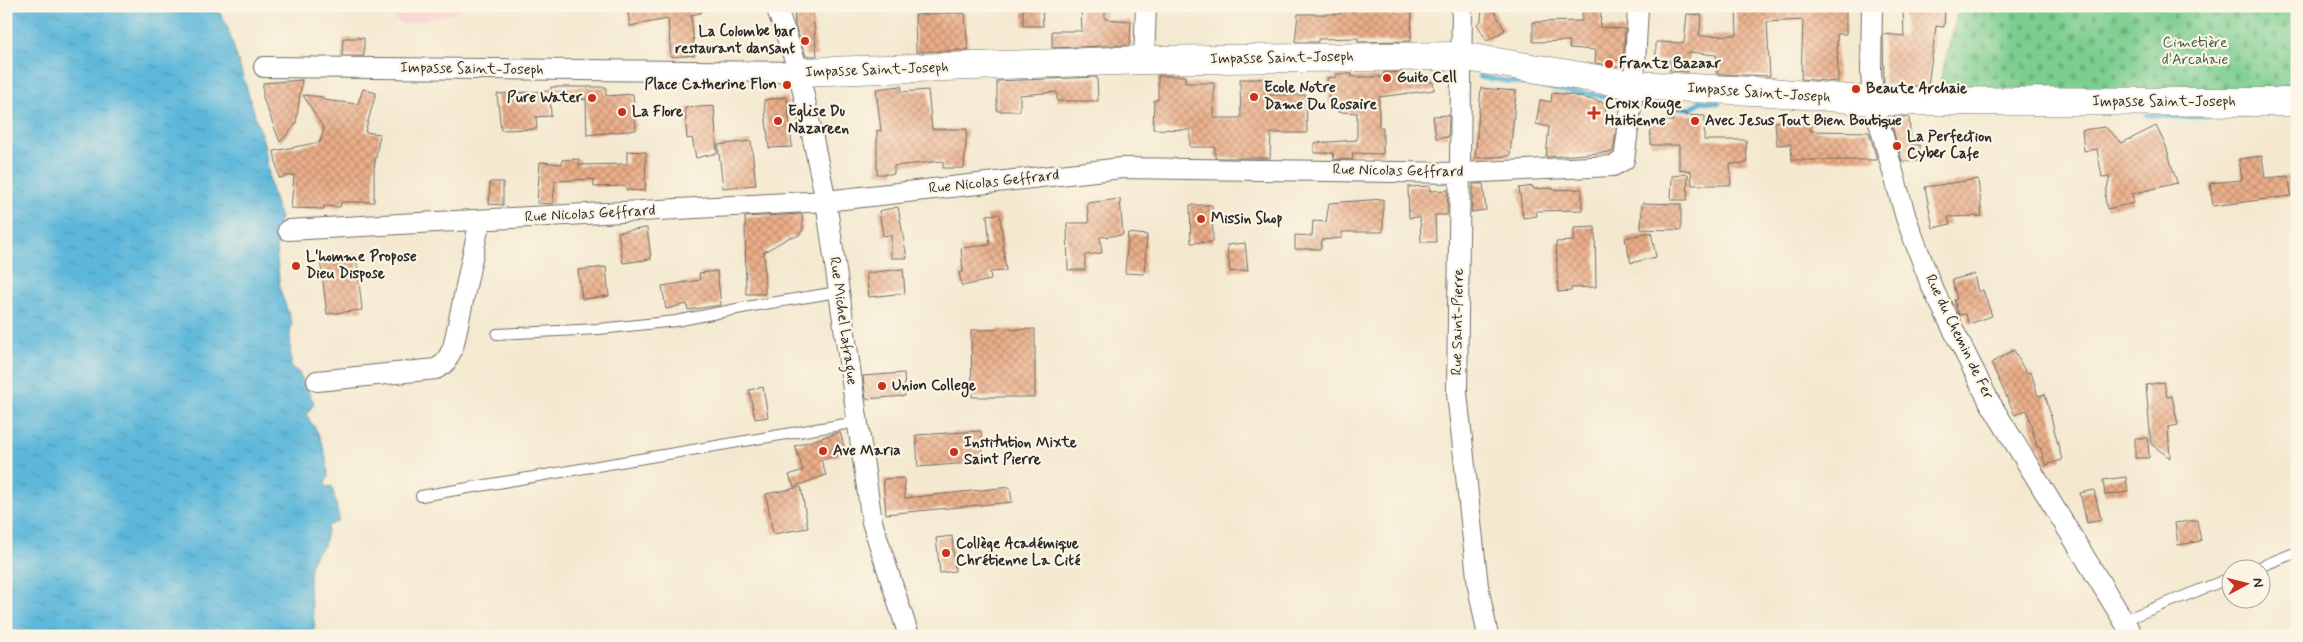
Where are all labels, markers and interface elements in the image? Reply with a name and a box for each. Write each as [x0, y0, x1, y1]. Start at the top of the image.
place label: La Colombe bar restaurant dansant [675, 22, 796, 59]
park label: Cimetière d'Arcahaie [2162, 33, 2228, 70]
marker: La Colombe bar restaurant dansant [799, 35, 811, 47]
street label: Impasse Saint-Joseph [1210, 47, 1354, 69]
place label: Frantz Bazaar [1619, 54, 1722, 74]
street label: Impasse Saint-Joseph [805, 57, 949, 83]
street label: Impasse Saint-Joseph [400, 58, 544, 80]
marker: Frantz Bazaar [1603, 58, 1615, 70]
place label: Guito Cell [1397, 68, 1457, 88]
marker: Guito Cell [1381, 72, 1393, 84]
place label: Place Catherine Flon [645, 75, 777, 95]
place label: Ecole Notre Dame Du Rosaire [1264, 78, 1377, 115]
street label: Impasse Saint-Joseph [1687, 78, 1831, 108]
marker: Place Catherine Flon [781, 79, 793, 91]
place label: Beaute Archaie [1866, 79, 1967, 99]
marker: Beaute Archaie [1850, 83, 1862, 95]
place label: Pure Water [507, 88, 583, 108]
marker: Ecole Notre Dame Du Rosaire [1248, 91, 1260, 103]
marker: Pure Water [586, 92, 598, 104]
street label: Impasse Saint-Joseph [2092, 92, 2236, 112]
place label: Croix Rouge Haitienne [1605, 94, 1682, 131]
place label: La Flore [632, 102, 683, 122]
place label: Eglise Du Nazareen [788, 102, 849, 139]
marker: La Flore [616, 106, 628, 118]
marker: Croix Rouge Haitienne [1587, 106, 1601, 120]
place label: Avec Jesus Tout Bien Boutique [1705, 111, 1902, 131]
marker: Eglise Du Nazareen [772, 115, 784, 127]
marker: Avec Jesus Tout Bien Boutique [1689, 115, 1701, 127]
place label: La Perfection Cyber Cafe [1907, 127, 1992, 164]
marker: La Perfection Cyber Cafe [1891, 140, 1903, 152]
street label: Rue Nicolas Geffrard [1332, 160, 1464, 182]
street label: Rue Nicolas Geffrard [928, 165, 1060, 199]
street label: Rue Nicolas Geffrard [524, 201, 656, 227]
place label: Missin Shop [1211, 209, 1282, 229]
marker: Missin Shop [1195, 213, 1207, 225]
place label: L'homme Propose Dieu Dispose [306, 247, 417, 284]
street label: Rue Michel Lafrague [823, 256, 862, 387]
marker: L'homme Propose Dieu Dispose [290, 260, 302, 272]
street label: Rue Saint-Pierre [1447, 268, 1469, 376]
street label: Rue du Chemin de Fer [1920, 271, 1998, 404]
place label: Union College [892, 376, 976, 398]
marker: Union College [876, 380, 888, 392]
place label: Institution Mixte Saint Pierre [964, 433, 1077, 470]
place label: Ave Maria [833, 441, 901, 461]
marker: Ave Maria [817, 445, 829, 457]
marker: Institution Mixte Saint Pierre [948, 446, 960, 458]
place label: Collège Académique Chrétienne La Cité [956, 534, 1081, 571]
marker: Collège Académique Chrétienne La Cité [940, 547, 952, 559]
north arrow [2220, 560, 2270, 610]
text: N [2248, 577, 2267, 588]

